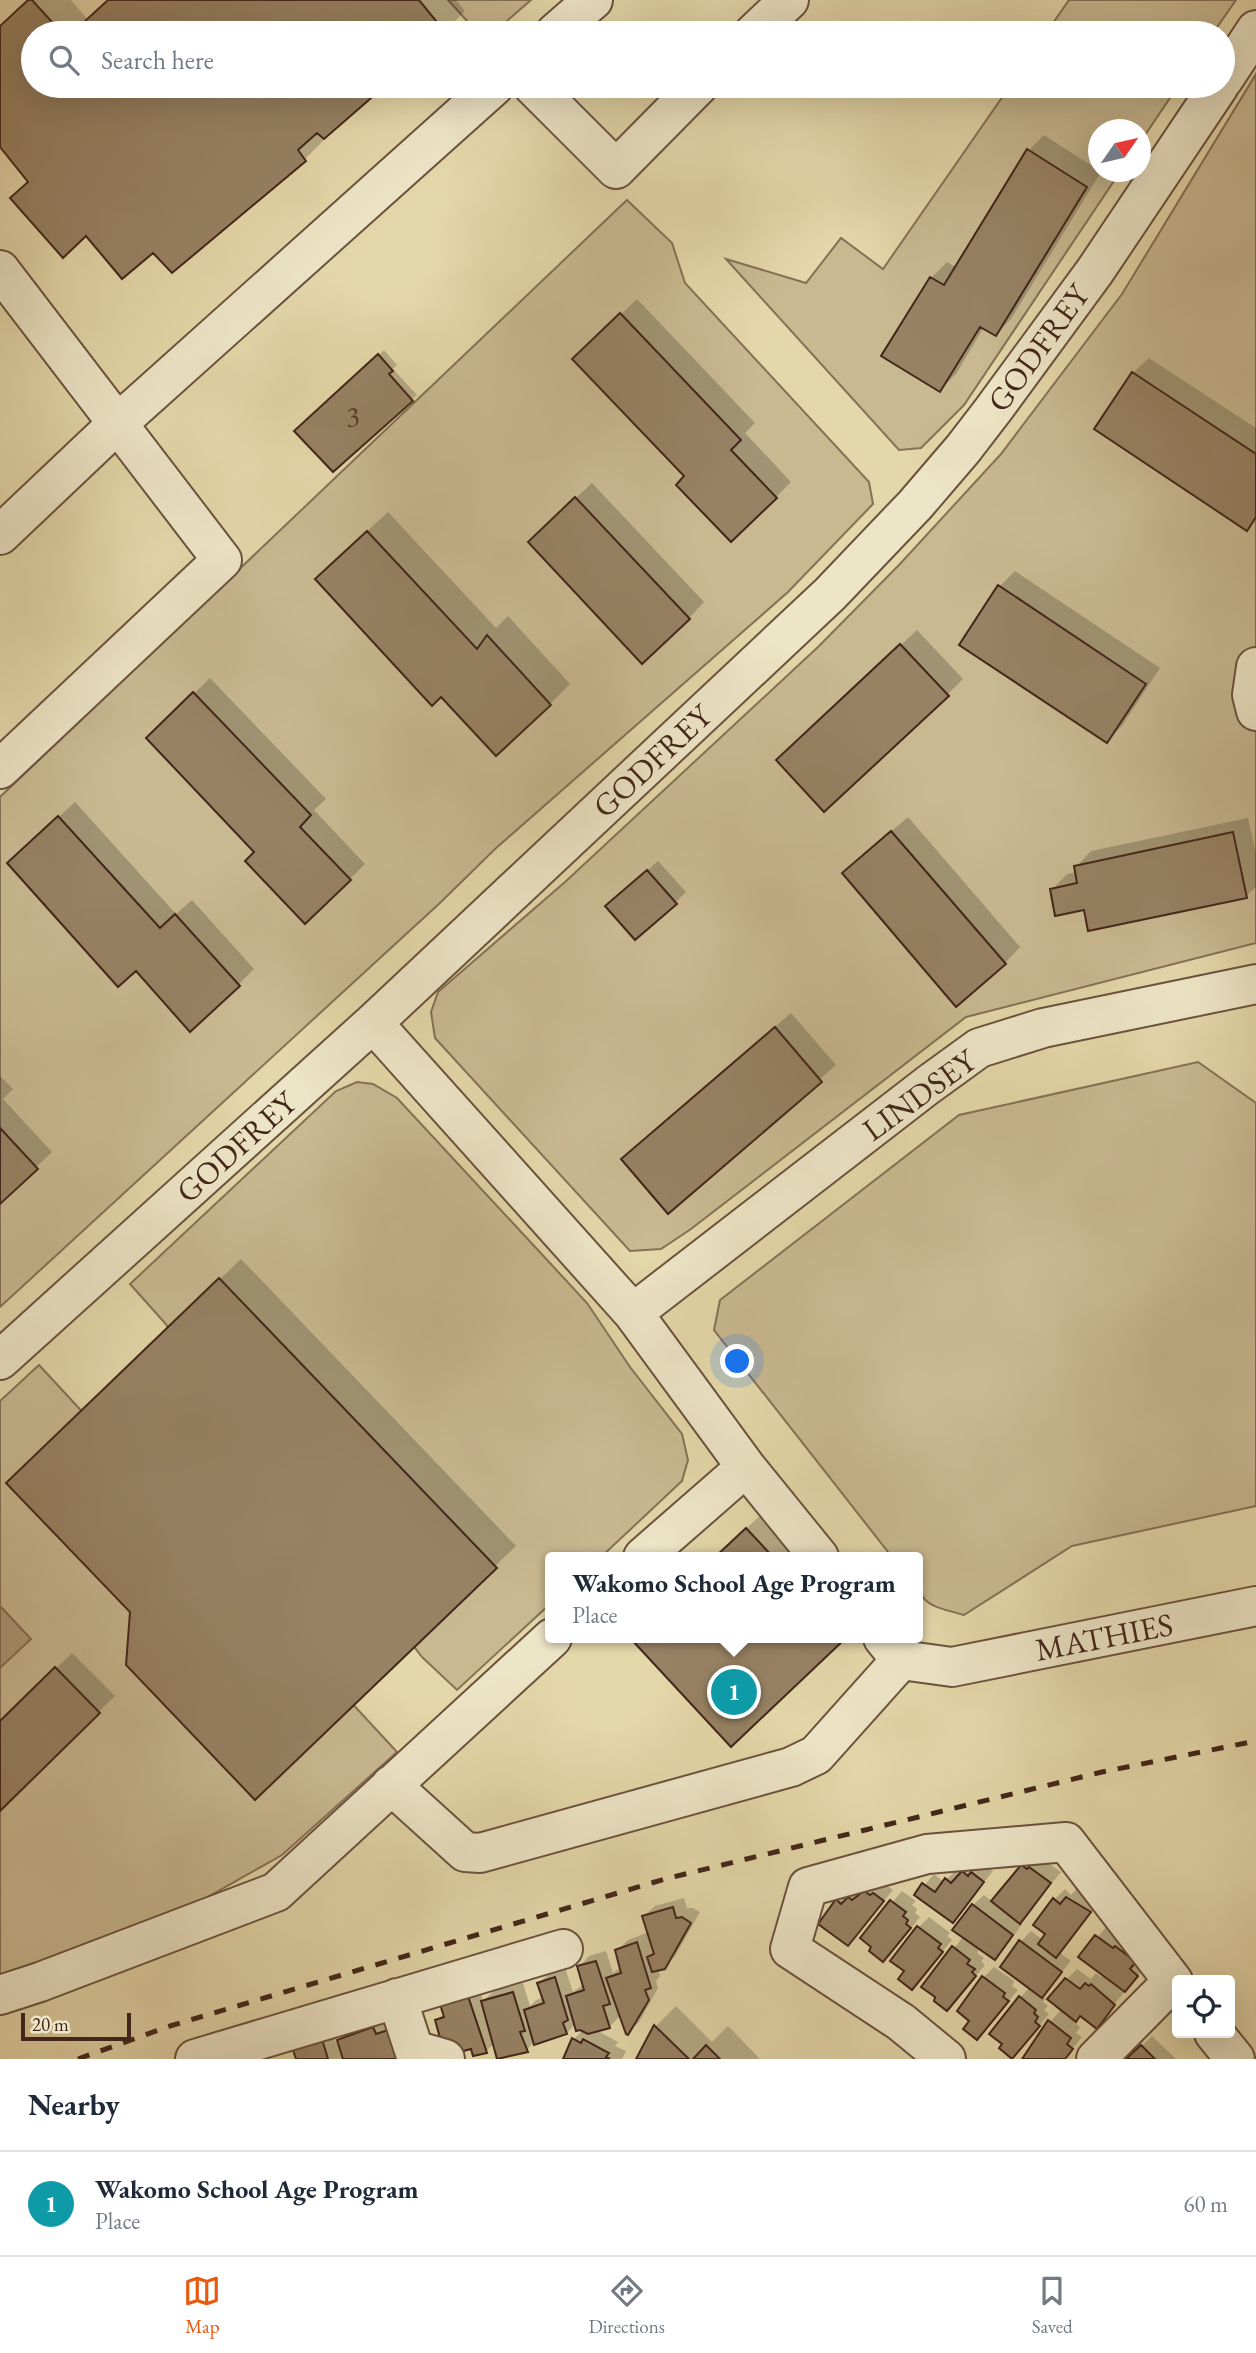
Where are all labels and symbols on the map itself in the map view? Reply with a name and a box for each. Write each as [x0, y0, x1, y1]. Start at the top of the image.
north arrow [1088, 119, 1151, 182]
street label: GODFREY [978, 275, 1099, 420]
house number: 3 [346, 398, 360, 434]
street label: GODFREY [584, 694, 721, 827]
street label: LINDSEY [854, 1039, 985, 1150]
street label: GODFREY [167, 1081, 306, 1212]
your location [720, 1344, 754, 1378]
street label: MATHIES [1032, 1603, 1176, 1671]
pin: 1 [711, 1666, 757, 1718]
scale bar [21, 2010, 131, 2042]

